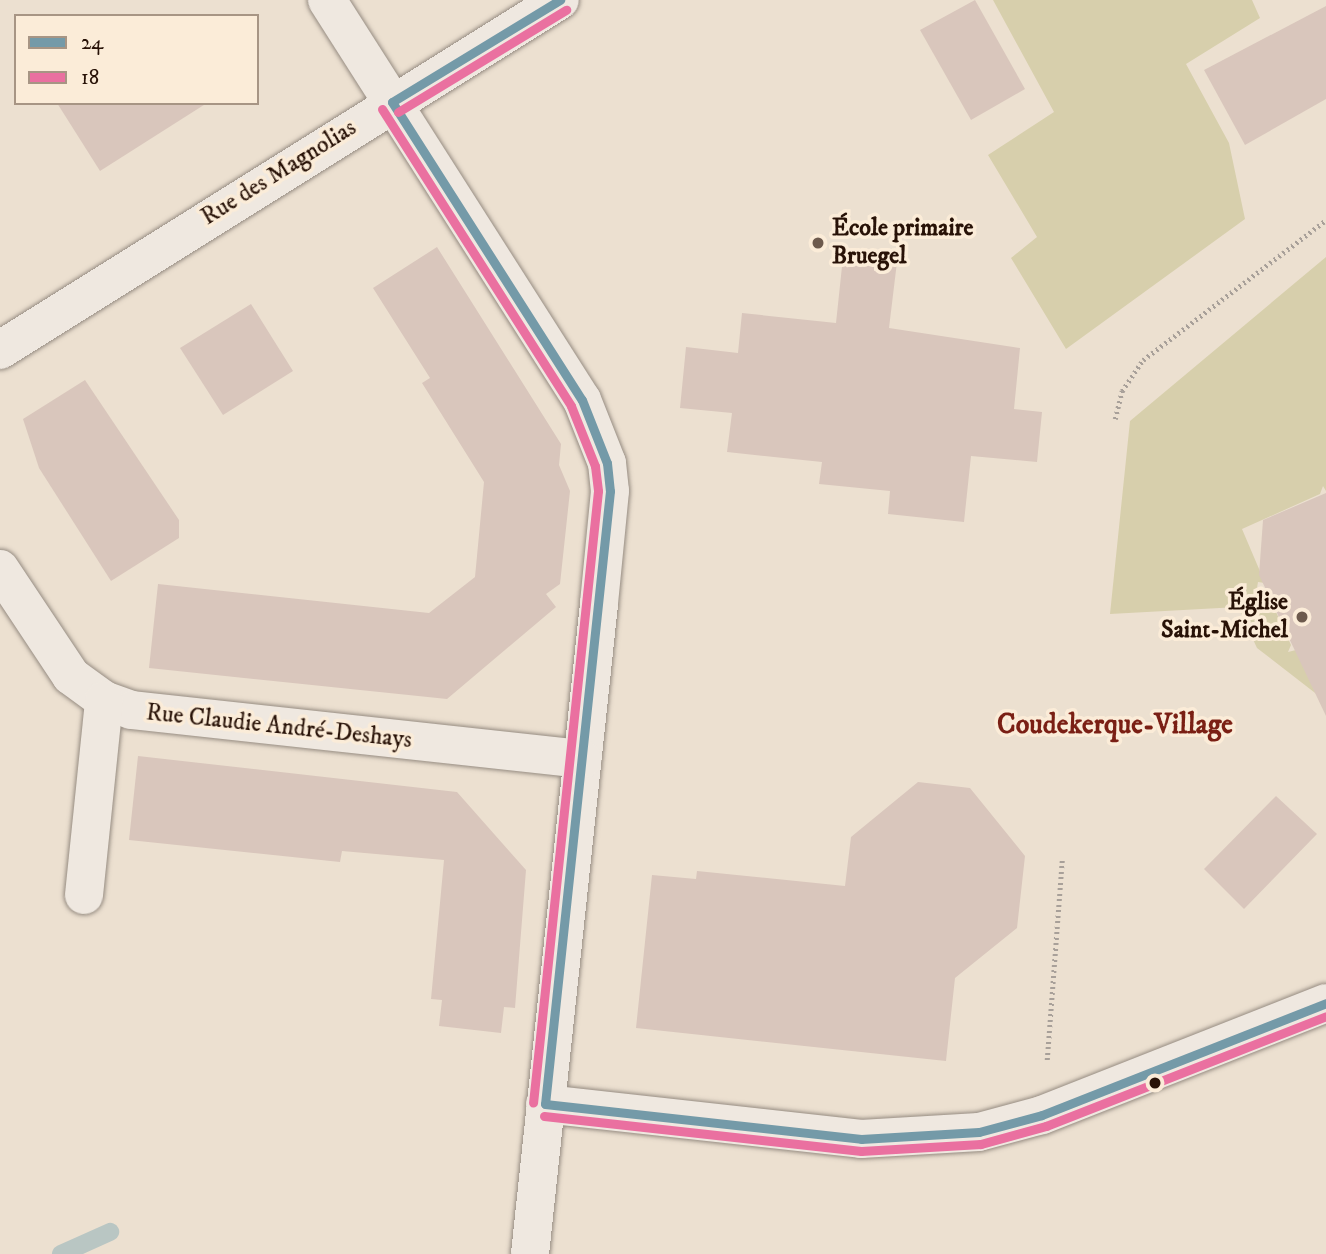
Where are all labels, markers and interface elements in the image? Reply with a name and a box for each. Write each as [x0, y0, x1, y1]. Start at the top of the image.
legend [14, 14, 259, 105]
text: 24 [81, 30, 103, 56]
text: 18 [81, 65, 99, 91]
street label: Rue des Magnolias [196, 114, 362, 232]
place label: École primaire Bruegel [832, 215, 973, 271]
marker: École primaire Bruegel [810, 235, 826, 251]
place label: Église Saint-Michel [1161, 589, 1288, 645]
marker: Église Saint-Michel [1294, 609, 1310, 625]
street label: Rue Claudie André-Deshays [145, 699, 413, 755]
district label: Coudekerque-Village [997, 708, 1233, 742]
unlabelled marker [1148, 1076, 1162, 1090]

